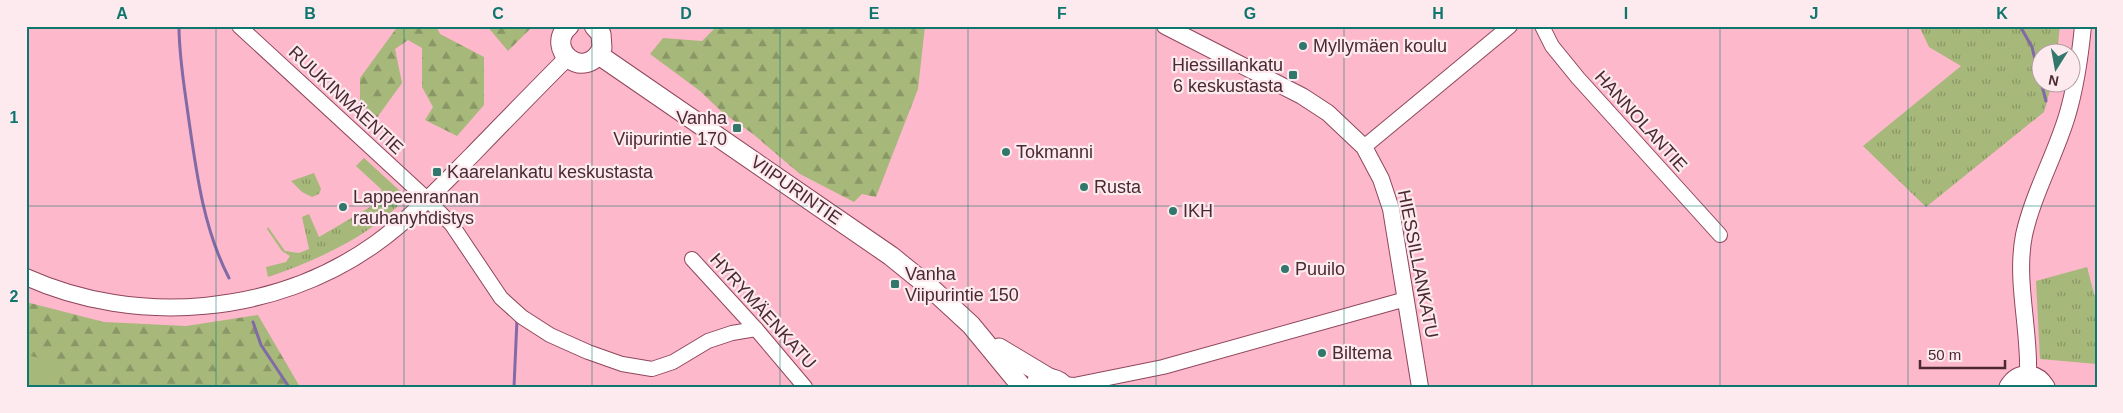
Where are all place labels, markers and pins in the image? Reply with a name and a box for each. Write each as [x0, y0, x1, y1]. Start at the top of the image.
place label: Myllymäen koulu [1313, 36, 1447, 56]
marker: Myllymäen koulu [1297, 40, 1309, 52]
place label: Hiessillankatu 6 keskustasta [1172, 55, 1284, 96]
marker: Hiessillankatu 6 keskustasta [1287, 69, 1299, 81]
place label: Vanha Viipurintie 170 [613, 108, 728, 149]
marker: Vanha Viipurintie 170 [731, 122, 743, 134]
place label: Tokmanni [1016, 142, 1093, 162]
marker: Tokmanni [1000, 146, 1012, 158]
place label: Kaarelankatu keskustasta [447, 162, 654, 182]
marker: Kaarelankatu keskustasta [431, 166, 443, 178]
place label: Rusta [1094, 177, 1142, 197]
marker: Rusta [1078, 181, 1090, 193]
place label: Lappeenrannan rauhanyhdistys [353, 187, 479, 228]
marker: Lappeenrannan rauhanyhdistys [337, 201, 349, 213]
place label: IKH [1183, 201, 1213, 221]
marker: IKH [1167, 205, 1179, 217]
place label: Puuilo [1295, 259, 1345, 279]
marker: Puuilo [1279, 263, 1291, 275]
place label: Vanha Viipurintie 150 [905, 264, 1019, 305]
marker: Vanha Viipurintie 150 [889, 278, 901, 290]
place label: Biltema [1332, 343, 1393, 363]
marker: Biltema [1316, 347, 1328, 359]

